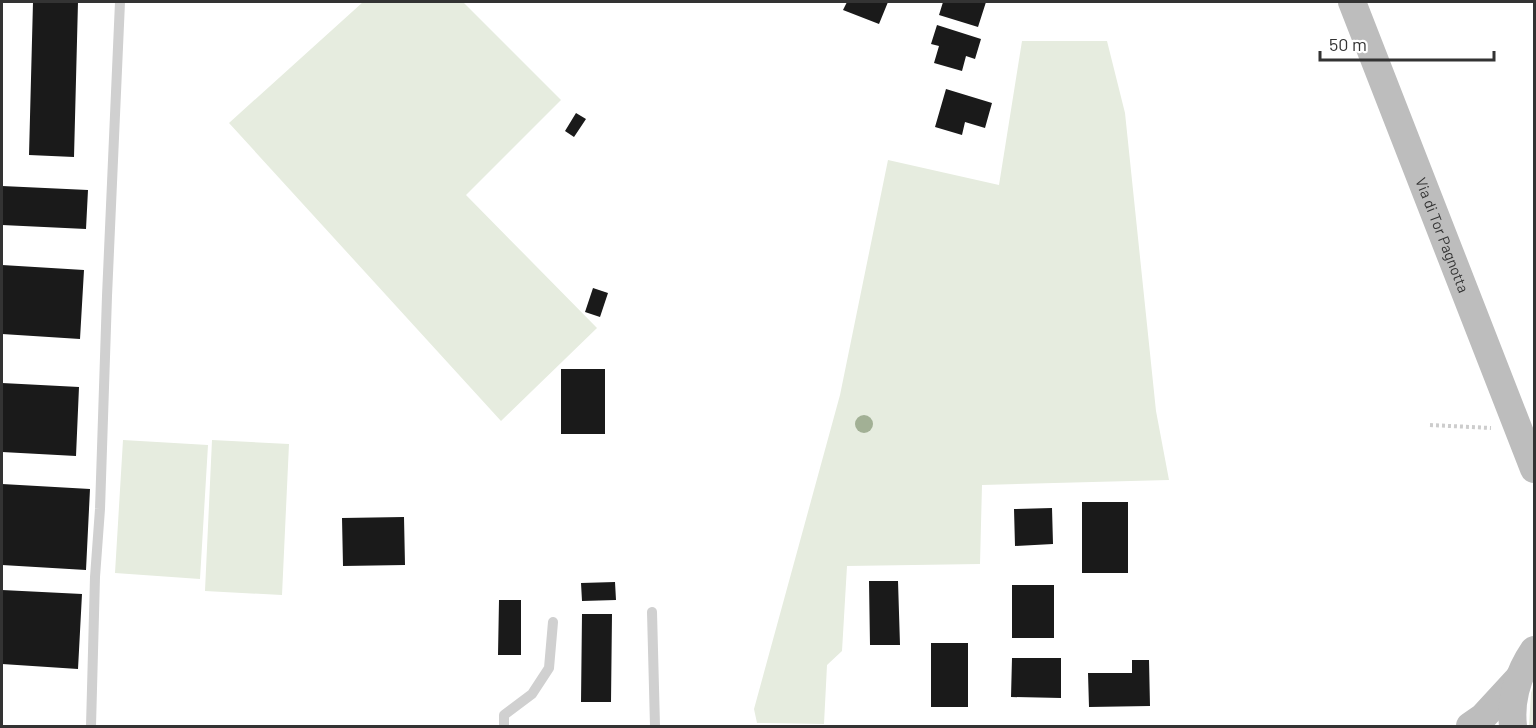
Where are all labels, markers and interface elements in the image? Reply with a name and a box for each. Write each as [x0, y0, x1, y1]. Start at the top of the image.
scale bar [1320, 24, 1494, 62]
text: 50 m [1329, 33, 1367, 55]
street label: Via di Tor Pagnotta [1412, 175, 1473, 295]

